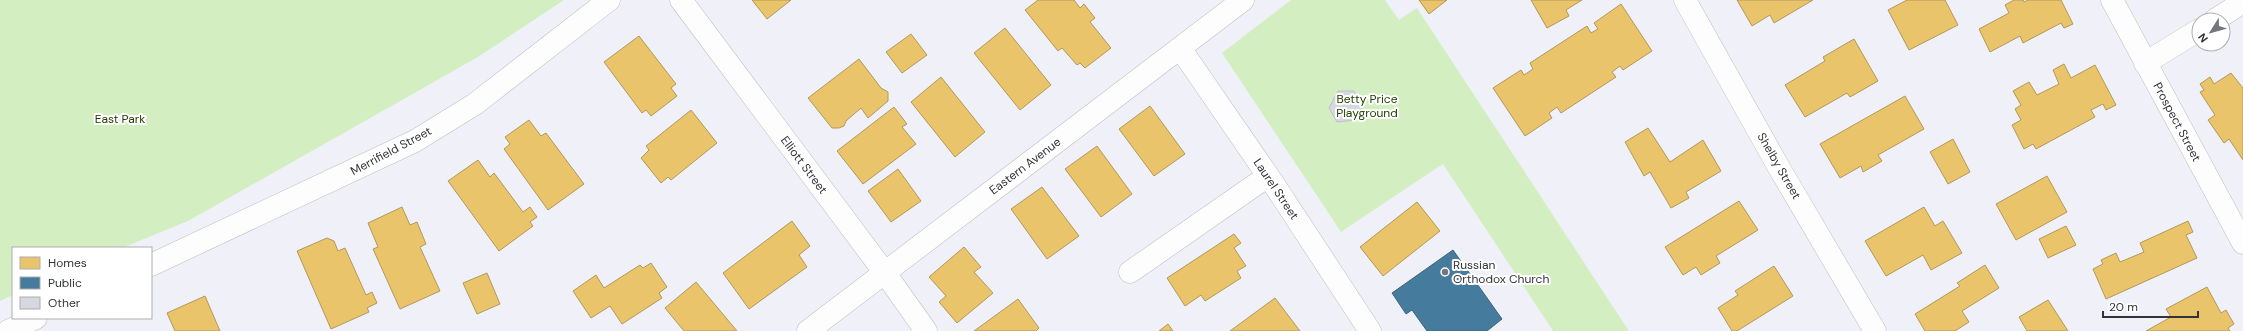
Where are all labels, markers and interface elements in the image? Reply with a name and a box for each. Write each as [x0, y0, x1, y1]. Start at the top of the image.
north arrow [2191, 12, 2231, 52]
text: N [2195, 31, 2211, 45]
street label: Prospect Street [2149, 80, 2205, 165]
park label: Betty Price Playground [1336, 91, 1398, 121]
park label: East Park [95, 111, 145, 127]
street label: Merrifield Street [348, 123, 435, 179]
street label: Shelby Street [1754, 130, 1805, 202]
street label: Elliott Street [777, 133, 831, 197]
street label: Eastern Avenue [986, 134, 1064, 198]
street label: Laurel Street [1250, 155, 1303, 223]
legend [12, 247, 152, 319]
text: Homes [48, 255, 87, 271]
place label: Russian Orthodox Church [1453, 257, 1549, 287]
marker: Russian Orthodox Church [1440, 267, 1450, 277]
text: Public [48, 275, 82, 291]
scale bar [2103, 293, 2198, 319]
text: Other [48, 295, 81, 311]
text: 20 m [2109, 299, 2138, 315]

